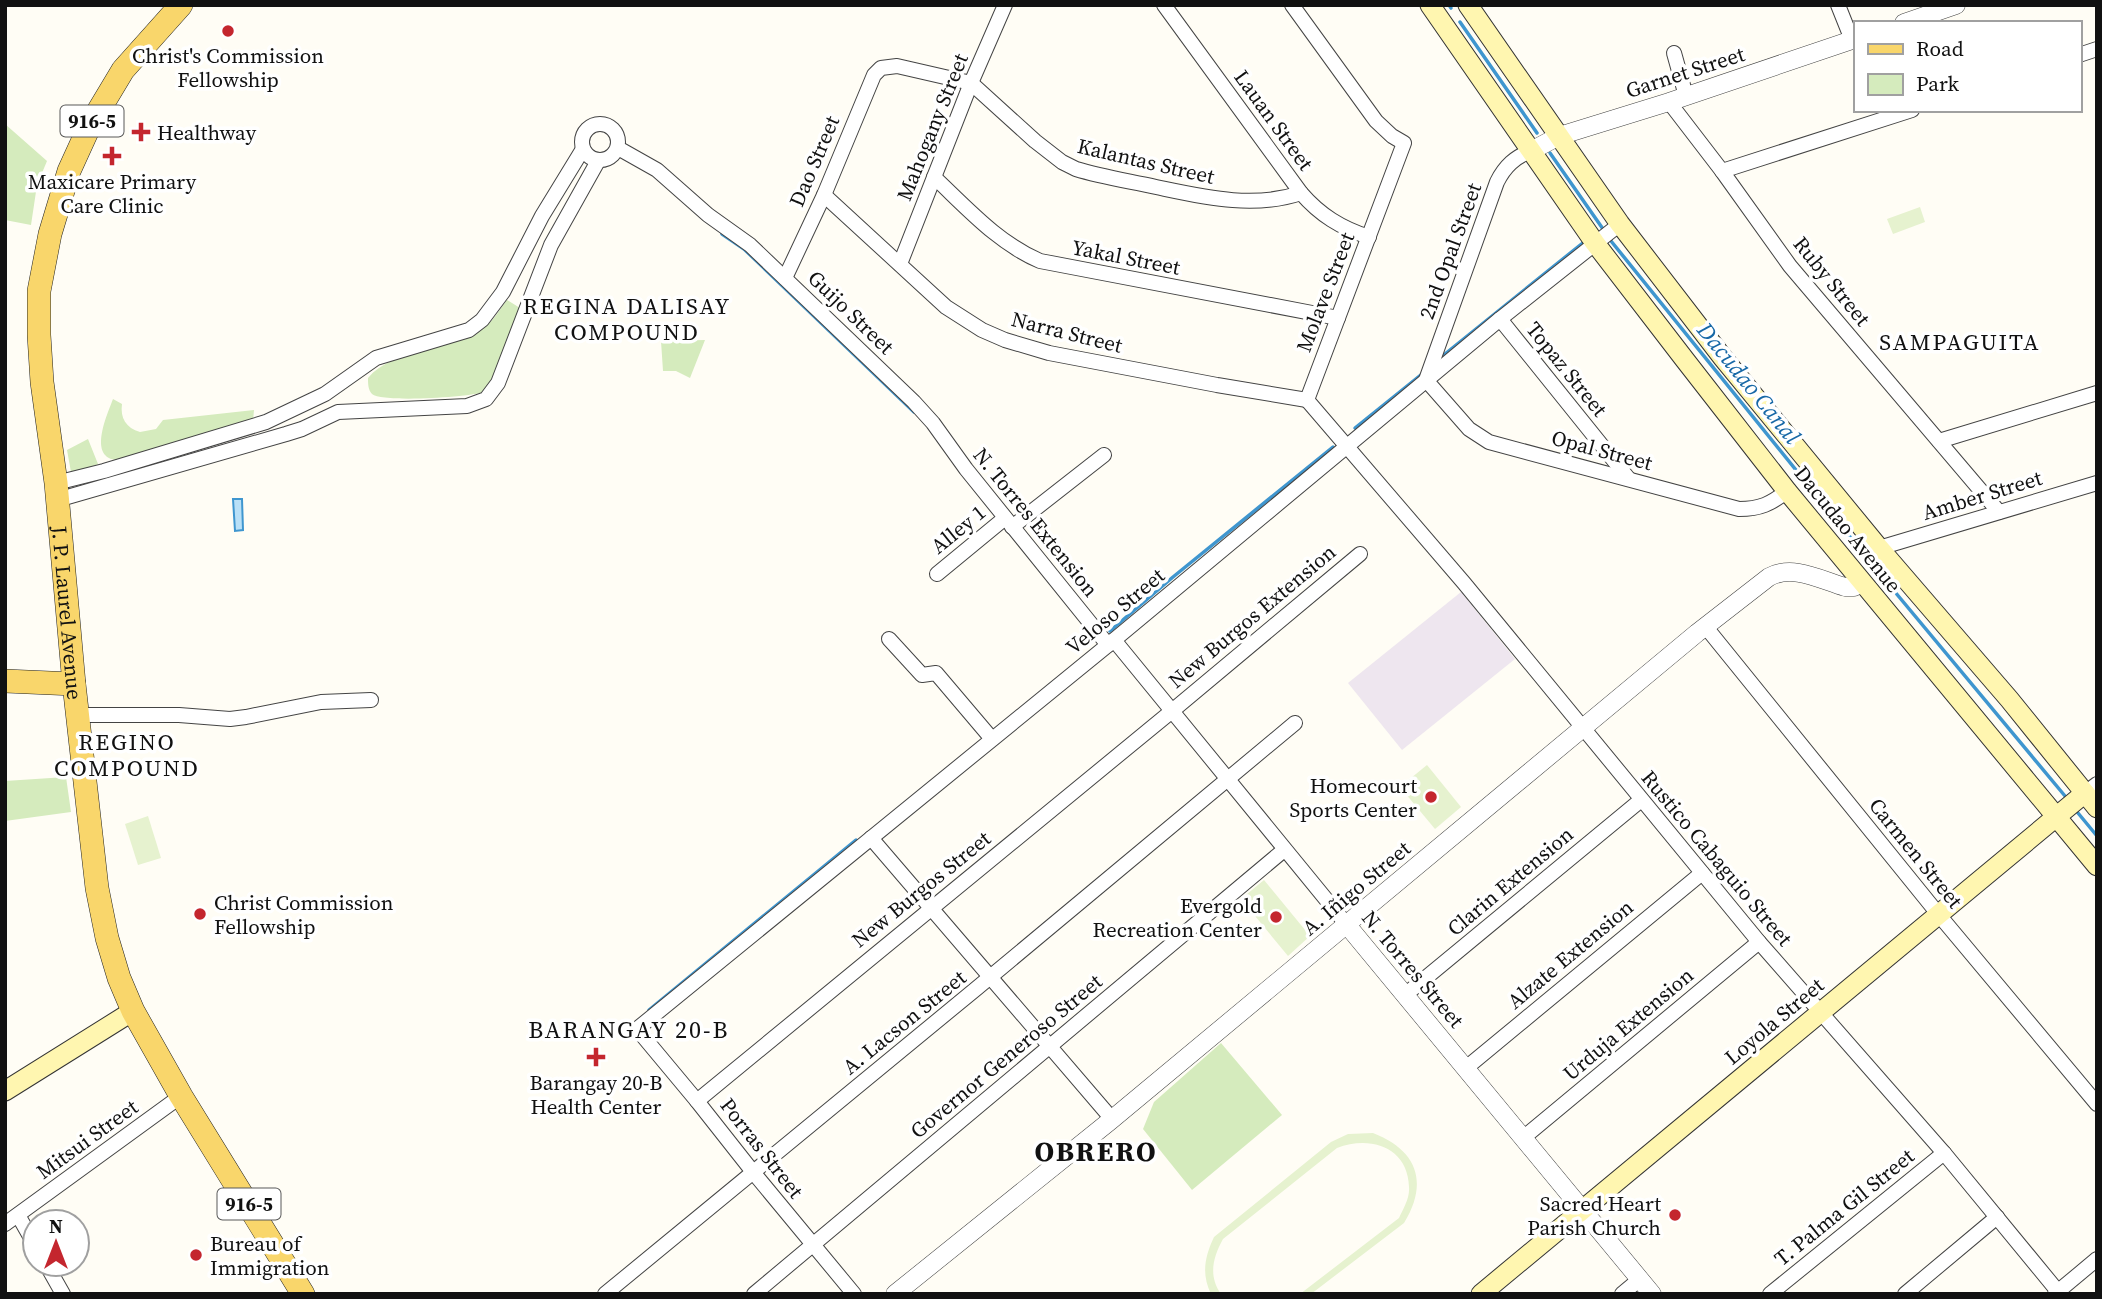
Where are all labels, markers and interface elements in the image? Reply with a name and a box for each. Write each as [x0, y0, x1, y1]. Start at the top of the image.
legend [1854, 21, 2081, 112]
marker: Christ's Commission Fellowship [220, 23, 236, 39]
text: Road [1916, 34, 1964, 63]
street label: Garnet Street [1622, 39, 1748, 105]
place label: Christ's Commission Fellowship [132, 41, 324, 94]
street label: Mahogany Street [889, 49, 975, 205]
street label: Lauan Street [1228, 64, 1320, 176]
text: Park [1916, 69, 1960, 98]
road number: 916-5 [60, 105, 124, 136]
street label: Dao Street [782, 111, 846, 211]
place label: Healthway [157, 118, 257, 147]
marker: Healthway [131, 122, 151, 142]
street label: Kalantas Street [1075, 131, 1217, 191]
marker: Maxicare Primary Care Clinic [102, 146, 122, 166]
place label: Maxicare Primary Care Clinic [28, 167, 196, 220]
street label: 2nd Opal Street [1412, 179, 1488, 323]
street label: Molave Street [1289, 228, 1361, 356]
street label: Ruby Street [1787, 230, 1877, 332]
street label: Yakal Street [1069, 232, 1183, 282]
street label: Guijo Street [802, 264, 901, 361]
district label: REGINA DALISAY COMPOUND [523, 290, 731, 348]
street label: Narra Street [1009, 304, 1126, 360]
street label: Topaz Street [1520, 315, 1614, 423]
water label: Dacudao Canal [1689, 315, 1808, 451]
district label: SAMPAGUITA [1879, 326, 2041, 358]
street label: Opal Street [1548, 423, 1656, 477]
street label: N. Torres Extension [967, 441, 1105, 603]
street label: Dacudao Avenue [1788, 459, 1908, 599]
street label: Amber Street [1919, 463, 2046, 527]
street label: Alley 1 [924, 498, 992, 560]
street label: J. P. Laurel Avenue [45, 524, 90, 701]
street label: New Burgos Extension [1162, 537, 1342, 695]
street label: Veloso Street [1059, 561, 1171, 661]
district label: REGINO COMPOUND [54, 726, 200, 784]
street label: Rustico Cabaguio Street [1635, 764, 1799, 952]
place label: Homecourt Sports Center [1290, 771, 1417, 824]
marker: Homecourt Sports Center [1423, 789, 1439, 805]
street label: Carmen Street [1862, 792, 1970, 914]
street label: Clarin Extension [1441, 820, 1579, 942]
street label: New Burgos Street [845, 824, 997, 954]
street label: A. Iñigo Street [1296, 834, 1417, 942]
place label: Christ Commission Fellowship [214, 888, 394, 941]
place label: Evergold Recreation Center [1092, 891, 1262, 944]
street label: Alzate Extension [1501, 892, 1639, 1015]
street label: N. Torres Street [1355, 904, 1471, 1034]
marker: Christ Commission Fellowship [192, 906, 208, 922]
marker: Evergold Recreation Center [1268, 909, 1284, 925]
street label: Urduja Extension [1557, 961, 1700, 1087]
street label: A. Lacson Street [836, 963, 972, 1081]
street label: Governor Generoso Street [904, 967, 1108, 1145]
street label: Loyola Street [1718, 971, 1830, 1071]
district label: BARANGAY 20-B [528, 1013, 730, 1046]
marker: Barangay 20-B Health Center [586, 1047, 606, 1067]
place label: Barangay 20-B Health Center [529, 1068, 663, 1121]
street label: Mitsui Street [30, 1092, 144, 1186]
street label: Porras Street [714, 1092, 810, 1204]
district label: OBRERO [1034, 1132, 1158, 1170]
street label: T. Palma Gil Street [1768, 1141, 1920, 1272]
road number: 916-5 [218, 1188, 280, 1220]
place label: Sacred Heart Parish Church [1527, 1189, 1661, 1242]
marker: Sacred Heart Parish Church [1667, 1207, 1683, 1223]
north arrow [21, 1208, 91, 1278]
text: N [49, 1213, 63, 1239]
place label: Bureau of Immigration [210, 1229, 330, 1282]
marker: Bureau of Immigration [188, 1247, 204, 1263]

